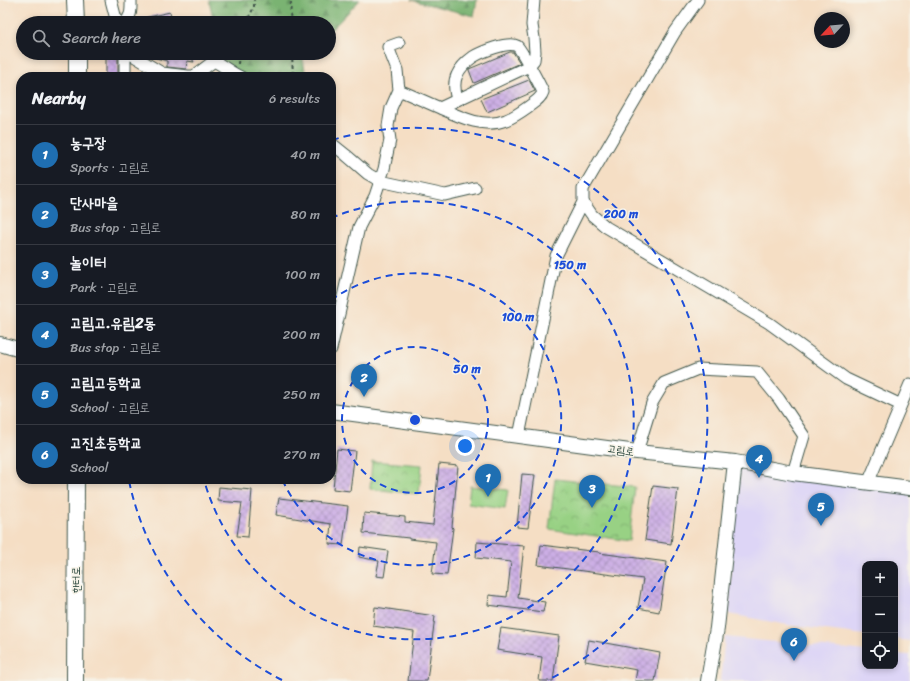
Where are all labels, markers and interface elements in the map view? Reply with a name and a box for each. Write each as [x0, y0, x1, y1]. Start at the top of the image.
north arrow [814, 12, 850, 48]
search box [16, 16, 336, 60]
text: Search here [62, 25, 141, 51]
icon: search [30, 27, 52, 49]
text: Nearby [32, 83, 86, 113]
text: 6 results [269, 87, 320, 110]
text: 농구장 [70, 130, 106, 156]
text: 1 [42, 143, 48, 166]
text: 40 m [290, 143, 320, 166]
text: Sports · 고림로 [70, 156, 150, 179]
text: 단사마을 [70, 190, 118, 216]
text: 2 [41, 203, 49, 226]
text: 80 m [291, 203, 320, 226]
text: 200 m [603, 203, 639, 225]
text: Bus stop · 고림로 [70, 216, 161, 239]
text: 놀이터 [70, 250, 106, 276]
text: 150 m [554, 254, 587, 276]
text: 3 [41, 263, 49, 286]
text: 100 m [285, 263, 320, 286]
text: Park · 고림로 [70, 276, 138, 299]
text: 100 m [502, 306, 535, 328]
text: 고림고.유림2동 [70, 310, 156, 336]
text: 4 [41, 323, 49, 346]
text: 200 m [283, 323, 320, 346]
text: Bus stop · 고림로 [70, 336, 161, 359]
text: 50 m [453, 358, 481, 380]
pin: 2 [351, 364, 377, 397]
text: 고림고등학교 [70, 370, 142, 396]
text: 5 [41, 383, 49, 406]
text: 250 m [283, 383, 320, 406]
text: School · 고림로 [70, 396, 150, 419]
centre of rings [408, 413, 422, 427]
text: 고진초등학교 [70, 430, 142, 456]
your location [455, 436, 475, 456]
street label: 고림로 [606, 439, 636, 462]
text: 6 [41, 443, 49, 466]
text: 270 m [283, 443, 320, 466]
pin: 4 [746, 445, 772, 478]
text: School [70, 456, 108, 479]
pin: 1 [475, 464, 501, 497]
pin: 3 [579, 475, 605, 508]
pin: 5 [808, 493, 834, 526]
map controls [862, 561, 898, 669]
button: + [862, 561, 898, 597]
street label: 한터로 [67, 567, 86, 593]
button: − [862, 597, 898, 633]
pin: 6 [781, 628, 807, 661]
button: locate [862, 633, 898, 669]

